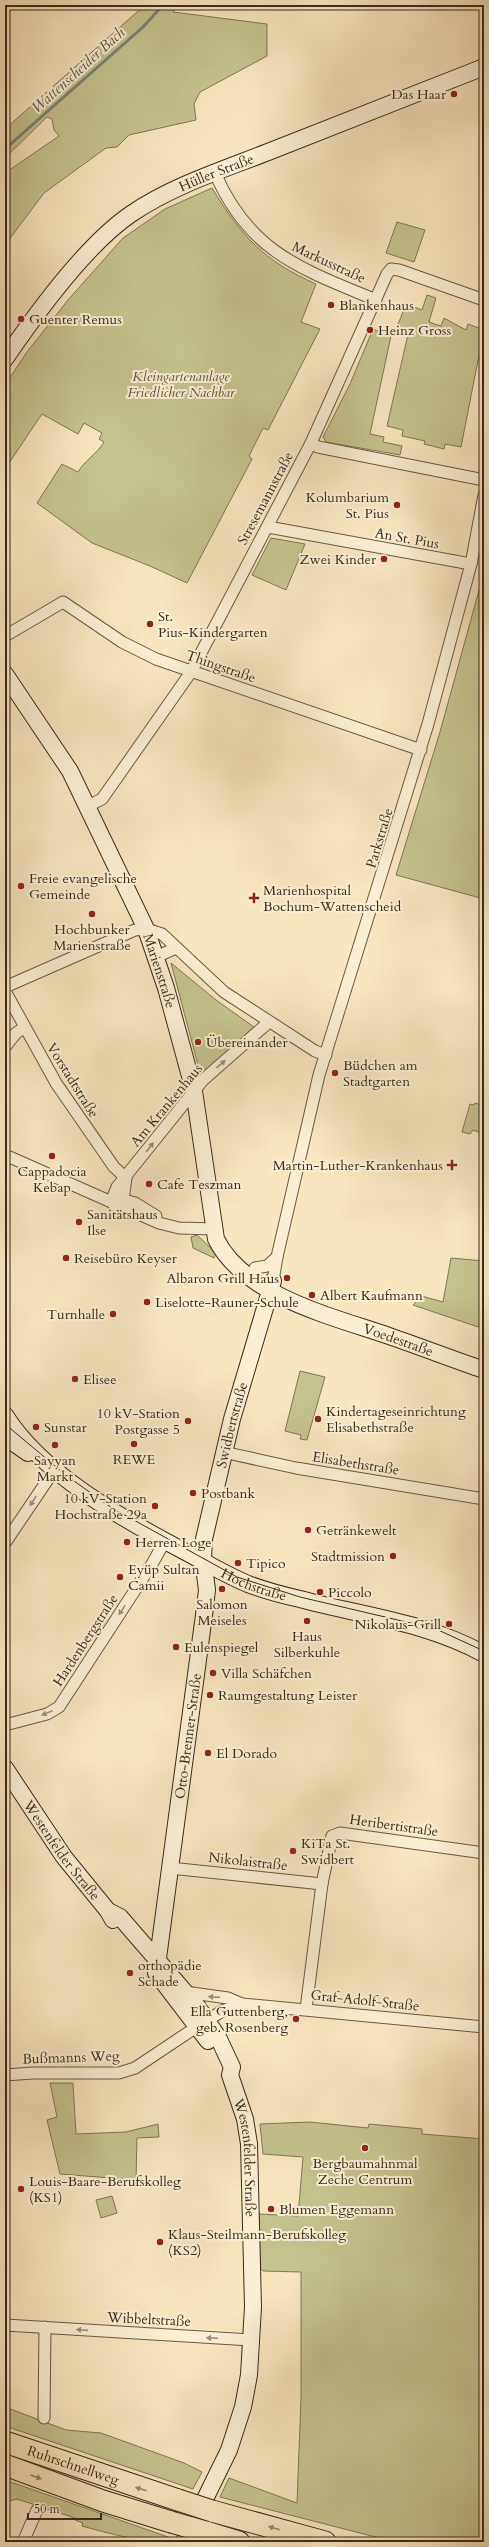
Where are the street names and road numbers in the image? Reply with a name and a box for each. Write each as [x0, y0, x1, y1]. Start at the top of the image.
street label: Hüller Straße [176, 149, 257, 196]
street label: Markusstraße [289, 237, 369, 288]
street label: Stresemannstraße [233, 448, 298, 548]
street label: An St. Pius [373, 523, 441, 554]
street label: Thingstraße [183, 646, 258, 687]
street label: Parkstraße [361, 806, 398, 871]
street label: Marienstraße [138, 931, 180, 1010]
street label: Vorstadtstraße [42, 1039, 103, 1121]
street label: Am Krankenhaus [126, 1060, 207, 1151]
street label: Voedestraße [361, 1319, 436, 1361]
street label: Swidbertstraße [212, 1380, 252, 1470]
street label: Elisabethstraße [311, 1447, 401, 1480]
street label: Hochstraße [218, 1564, 288, 1605]
street label: Hardenbergstraße [48, 1590, 122, 1690]
street label: Otto-Brenner-Straße [170, 1672, 206, 1800]
street label: Westenfelder Straße [18, 1796, 104, 1904]
street label: Heribertistraße [348, 1810, 440, 1841]
street label: Nikolaistraße [207, 1848, 288, 1875]
street label: Graf-Adolf-Straße [310, 1985, 420, 2016]
street label: Bußmanns Weg [22, 2046, 120, 2069]
street label: Westenfelder Straße [228, 2095, 260, 2217]
street label: Wibbeltstraße [106, 2308, 191, 2331]
street label: Ruhrschnellweg [25, 2441, 122, 2490]

